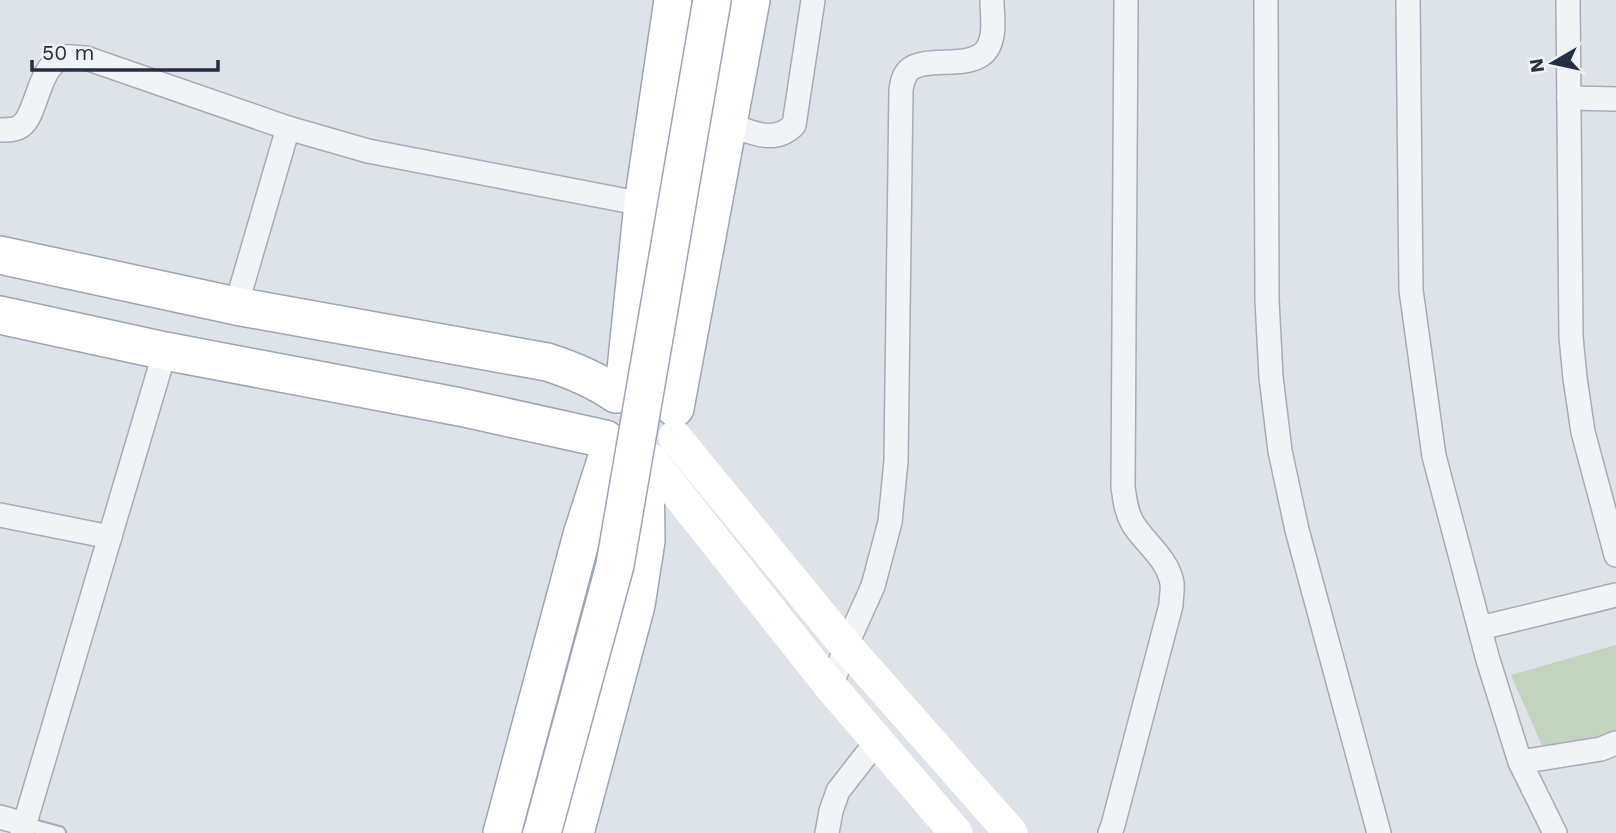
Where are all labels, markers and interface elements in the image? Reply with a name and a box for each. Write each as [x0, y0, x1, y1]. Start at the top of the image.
scale bar [32, 28, 217, 72]
north arrow [1518, 28, 1588, 98]
text: 50 m [42, 40, 94, 65]
text: N [1524, 57, 1549, 74]

